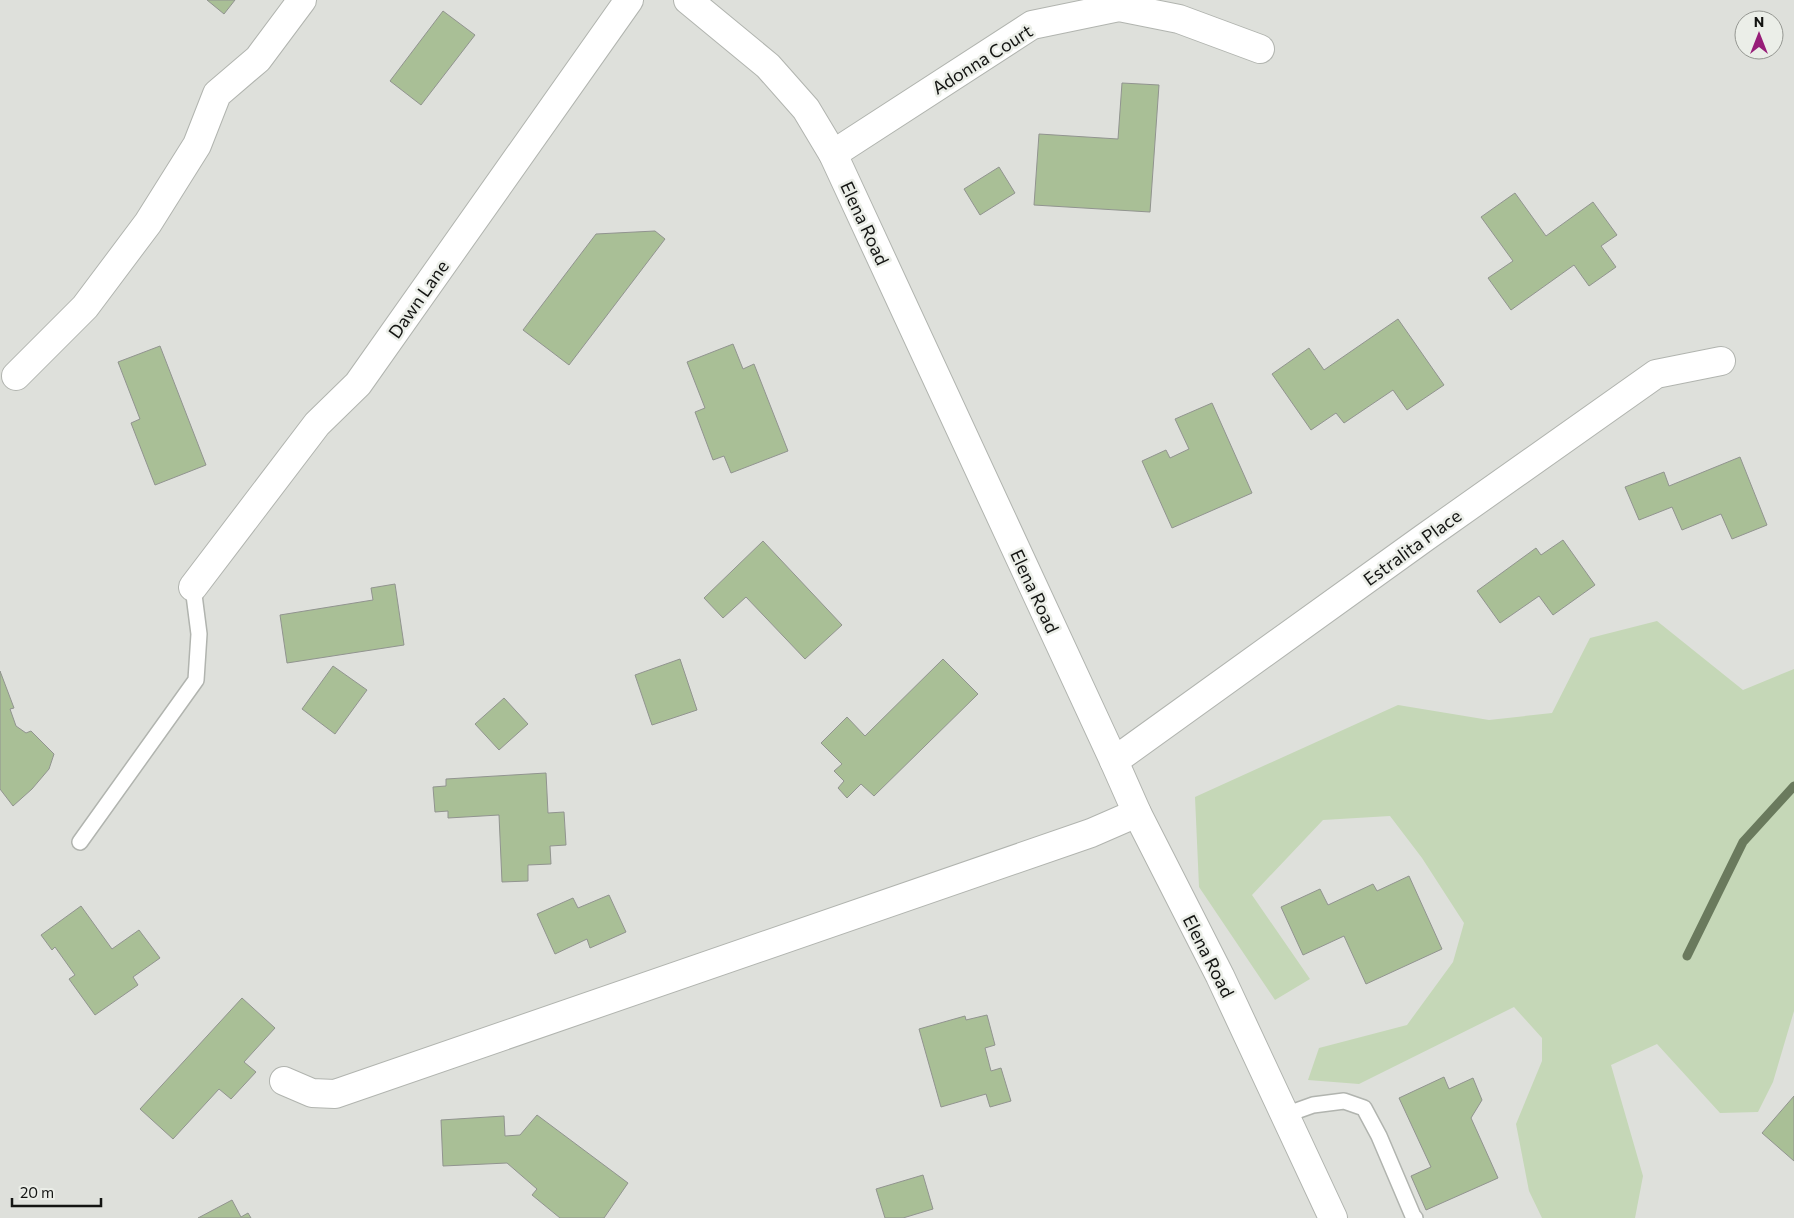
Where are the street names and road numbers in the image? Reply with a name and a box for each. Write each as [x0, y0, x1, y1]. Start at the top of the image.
street label: Adonna Court [928, 19, 1036, 99]
street label: Elena Road [836, 178, 894, 268]
street label: Dawn Lane [383, 256, 453, 342]
street label: Estralita Place [1359, 504, 1465, 590]
street label: Elena Road [1006, 546, 1064, 636]
street label: Elena Road [1179, 911, 1239, 1001]

